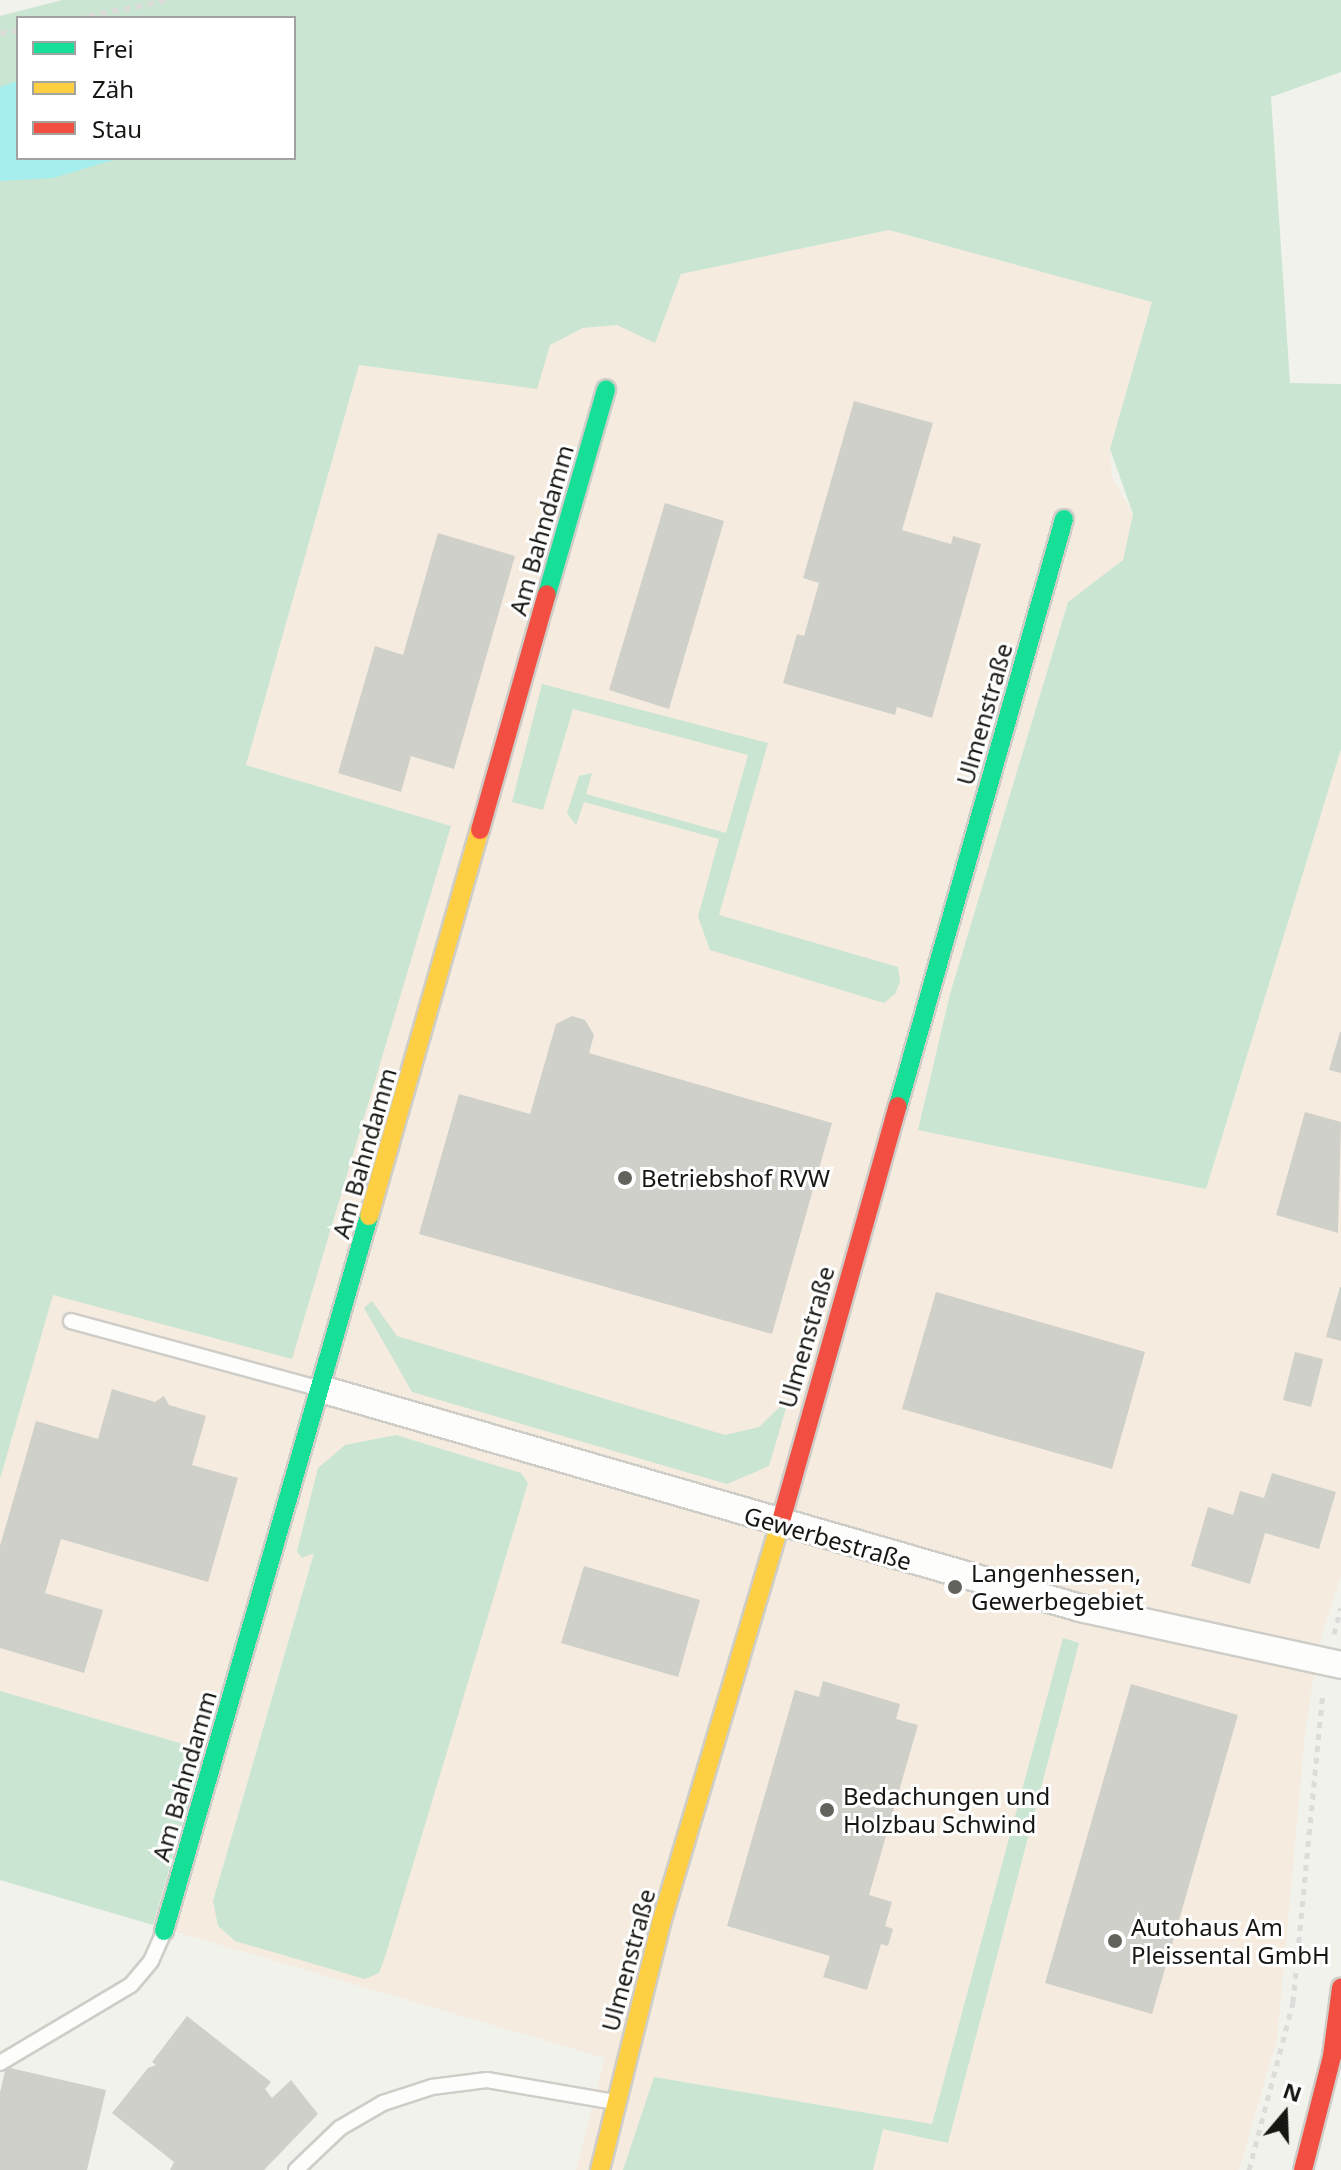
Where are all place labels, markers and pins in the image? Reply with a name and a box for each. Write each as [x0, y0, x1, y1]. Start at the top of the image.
place label: Betriebshof RVW [641, 1164, 830, 1192]
marker: Betriebshof RVW [616, 1169, 634, 1187]
place label: Langenhessen, Gewerbegebiet [971, 1559, 1144, 1615]
marker: Langenhessen, Gewerbegebiet [946, 1578, 964, 1596]
place label: Bedachungen und Holzbau Schwind [843, 1782, 1050, 1838]
marker: Bedachungen und Holzbau Schwind [818, 1801, 836, 1819]
place label: Autohaus Am Pleissental GmbH [1131, 1913, 1330, 1969]
marker: Autohaus Am Pleissental GmbH [1106, 1932, 1124, 1950]

